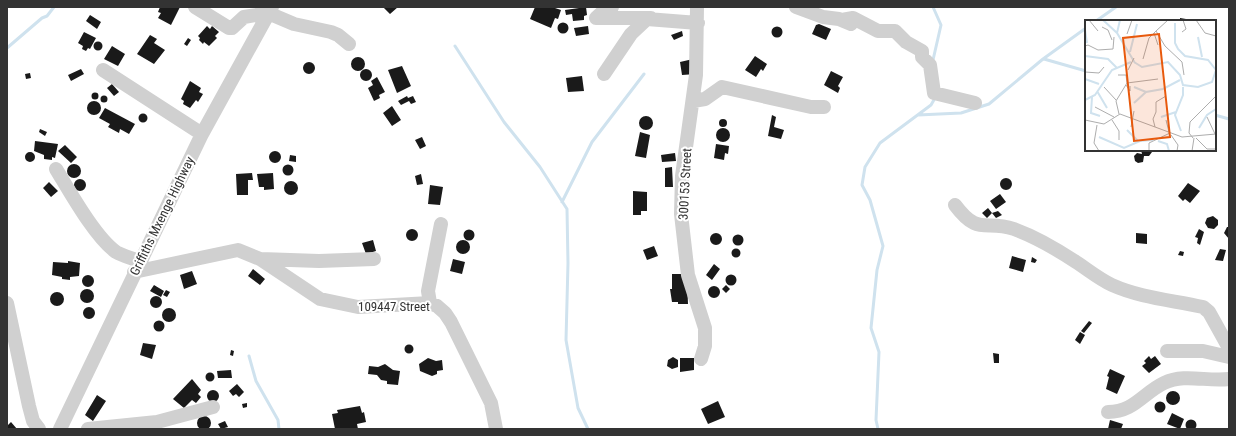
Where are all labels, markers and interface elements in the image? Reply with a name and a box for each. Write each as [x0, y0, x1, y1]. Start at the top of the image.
inset map [1085, 20, 1216, 151]
street label: 300153 Street [676, 148, 694, 220]
street label: Griffiths Mxenge Highway [127, 154, 198, 278]
street label: 109447 Street [358, 299, 430, 314]

